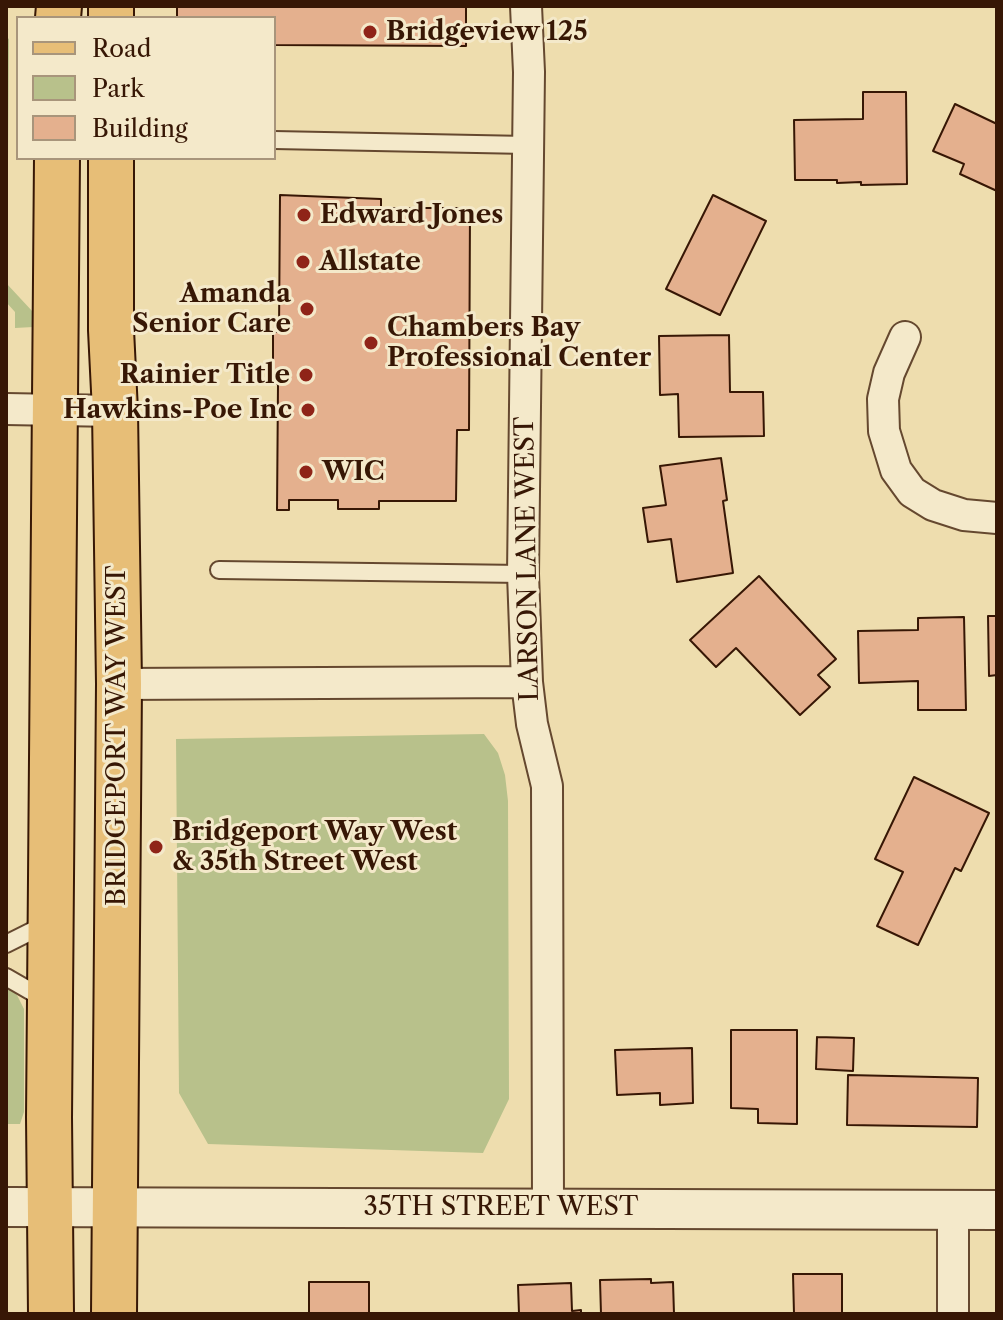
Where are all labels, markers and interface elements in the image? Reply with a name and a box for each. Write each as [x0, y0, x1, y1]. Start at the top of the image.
legend [16, 16, 276, 160]
place label: Bridgeview 125 [386, 16, 588, 48]
marker: Bridgeview 125 [361, 23, 379, 41]
text: Road [92, 34, 151, 63]
text: Park [92, 74, 144, 103]
text: Building [92, 114, 188, 143]
place label: Edward Jones [320, 199, 503, 231]
marker: Edward Jones [295, 206, 313, 224]
place label: Allstate [319, 246, 421, 278]
marker: Allstate [294, 253, 312, 271]
place label: Amanda Senior Care [132, 278, 291, 340]
marker: Amanda Senior Care [298, 300, 316, 318]
place label: Chambers Bay Professional Center [387, 312, 651, 374]
marker: Chambers Bay Professional Center [362, 334, 380, 352]
place label: Rainier Title [120, 359, 290, 391]
marker: Rainier Title [297, 366, 315, 384]
place label: Hawkins-Poe Inc [63, 394, 292, 426]
marker: Hawkins-Poe Inc [299, 401, 317, 419]
street label: LARSON LANE WEST [510, 416, 546, 702]
place label: WIC [322, 456, 385, 488]
marker: WIC [297, 463, 315, 481]
street label: BRIDGEPORT WAY WEST [101, 566, 133, 906]
place label: Bridgeport Way West & 35th Street West [172, 816, 457, 878]
marker: Bridgeport Way West & 35th Street West [147, 838, 165, 856]
street label: 35TH STREET WEST [364, 1191, 638, 1223]

